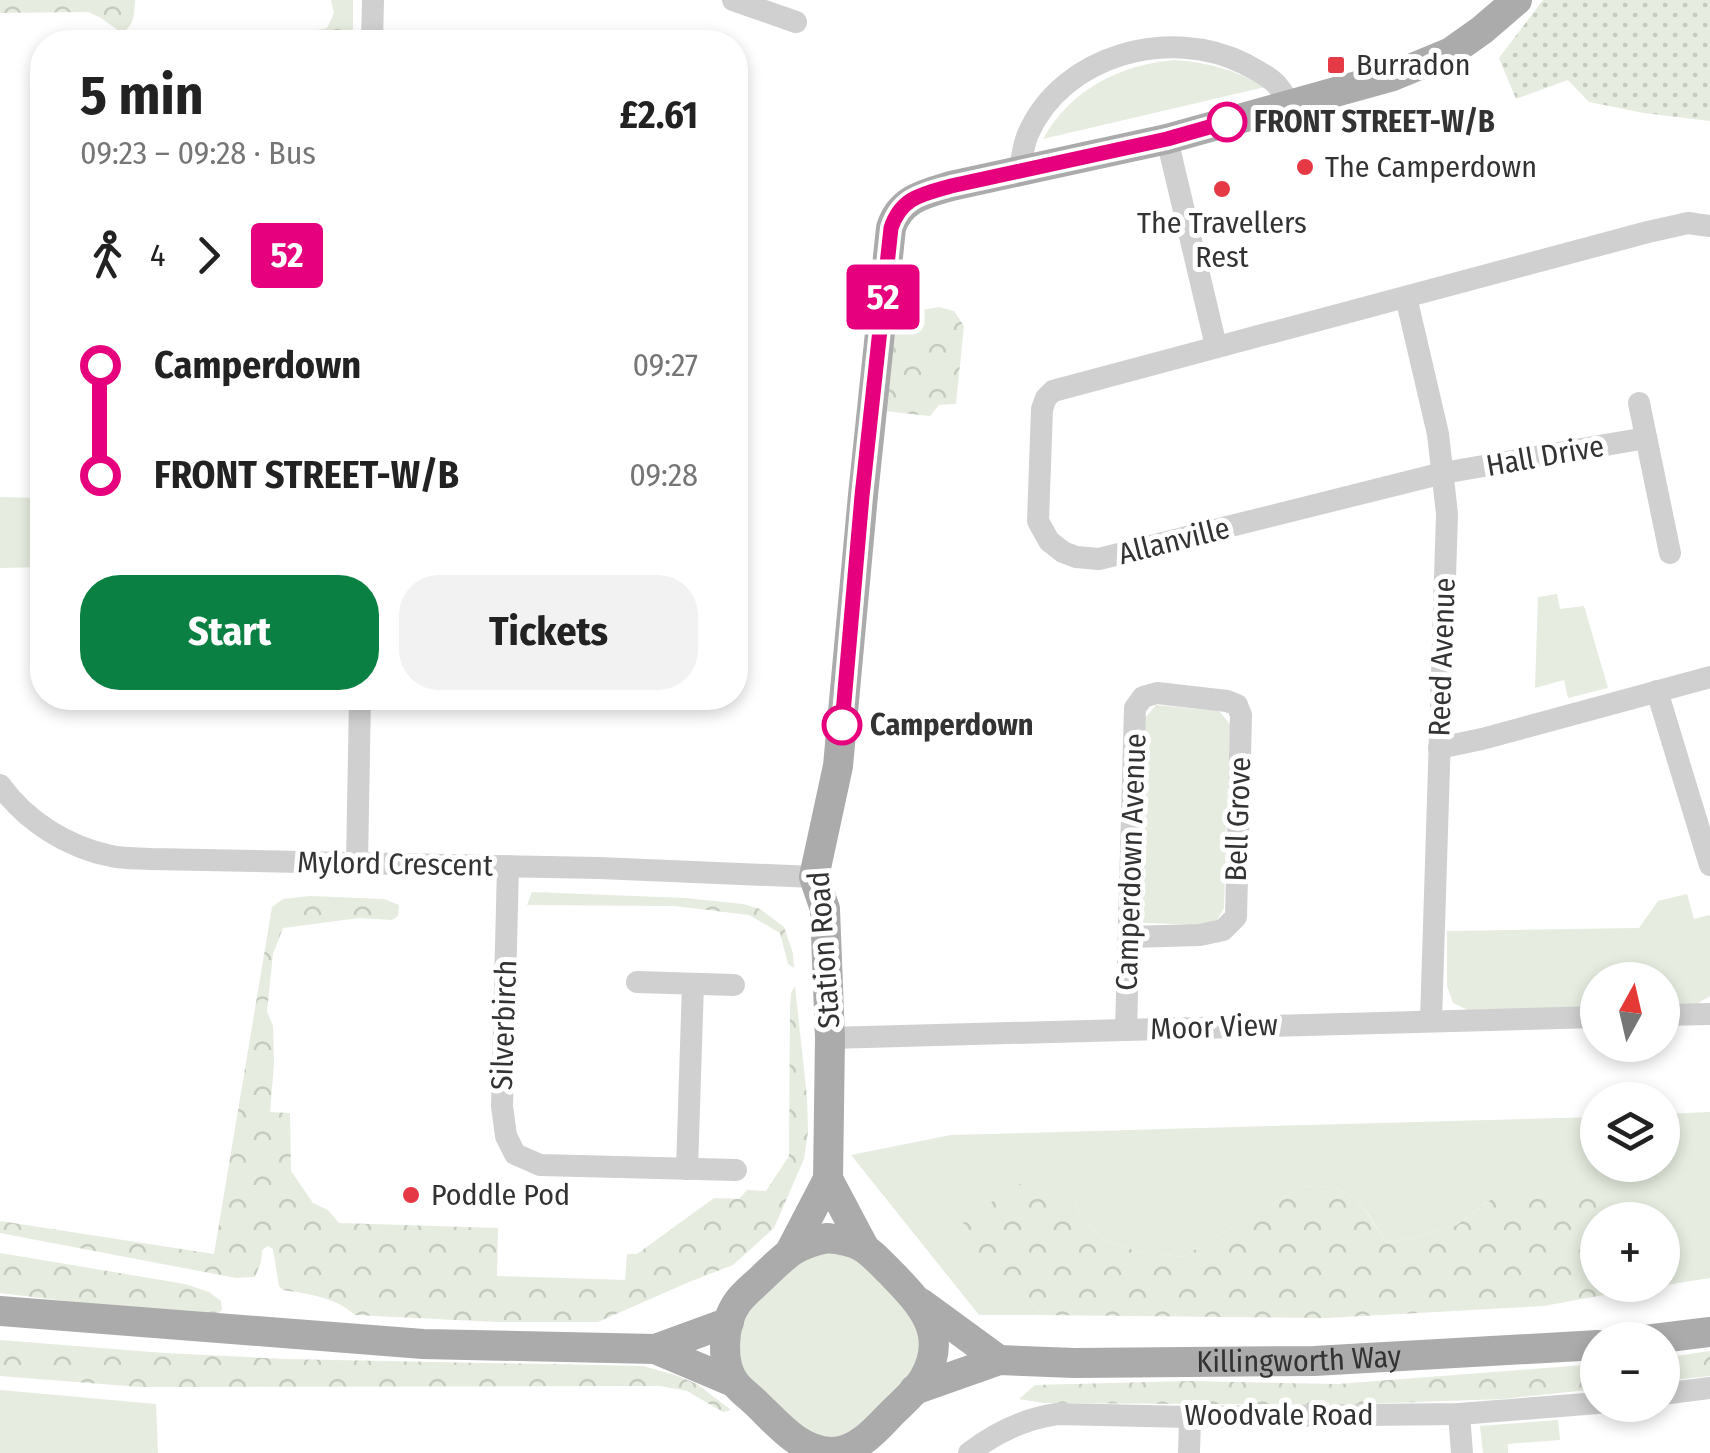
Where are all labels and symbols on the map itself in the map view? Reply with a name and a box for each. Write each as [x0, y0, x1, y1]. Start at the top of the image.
place label: Burradon [1356, 47, 1470, 83]
marker: Burradon [1325, 54, 1347, 76]
marker: FRONT STREET-W/B [1208, 103, 1246, 141]
place label: FRONT STREET-W/B [1254, 104, 1495, 140]
place label: The Camperdown [1325, 149, 1537, 185]
marker: The Camperdown [1294, 156, 1316, 178]
marker: The Travellers Rest [1211, 178, 1233, 200]
place label: The Travellers Rest [1137, 205, 1307, 275]
line badge: 52 [838, 264, 928, 330]
street label: Hall Drive [1483, 428, 1607, 484]
street label: Allanville [1115, 510, 1233, 572]
street label: Reed Avenue [1421, 577, 1463, 737]
marker: Camperdown [823, 706, 861, 744]
place label: Camperdown [870, 707, 1034, 743]
street label: Camperdown Avenue [1109, 733, 1153, 991]
street label: Bell Grove [1218, 756, 1258, 882]
street label: Mylord Crescent [297, 844, 493, 884]
street label: Station Road [801, 870, 847, 1030]
street label: Silverbirch [484, 959, 524, 1091]
north arrow [1580, 962, 1680, 1062]
street label: Moor View [1150, 1007, 1279, 1047]
place label: Poddle Pod [431, 1177, 570, 1213]
marker: Poddle Pod [400, 1184, 422, 1206]
street label: Killingworth Way [1196, 1338, 1403, 1380]
street label: Woodvale Road [1185, 1397, 1373, 1433]

